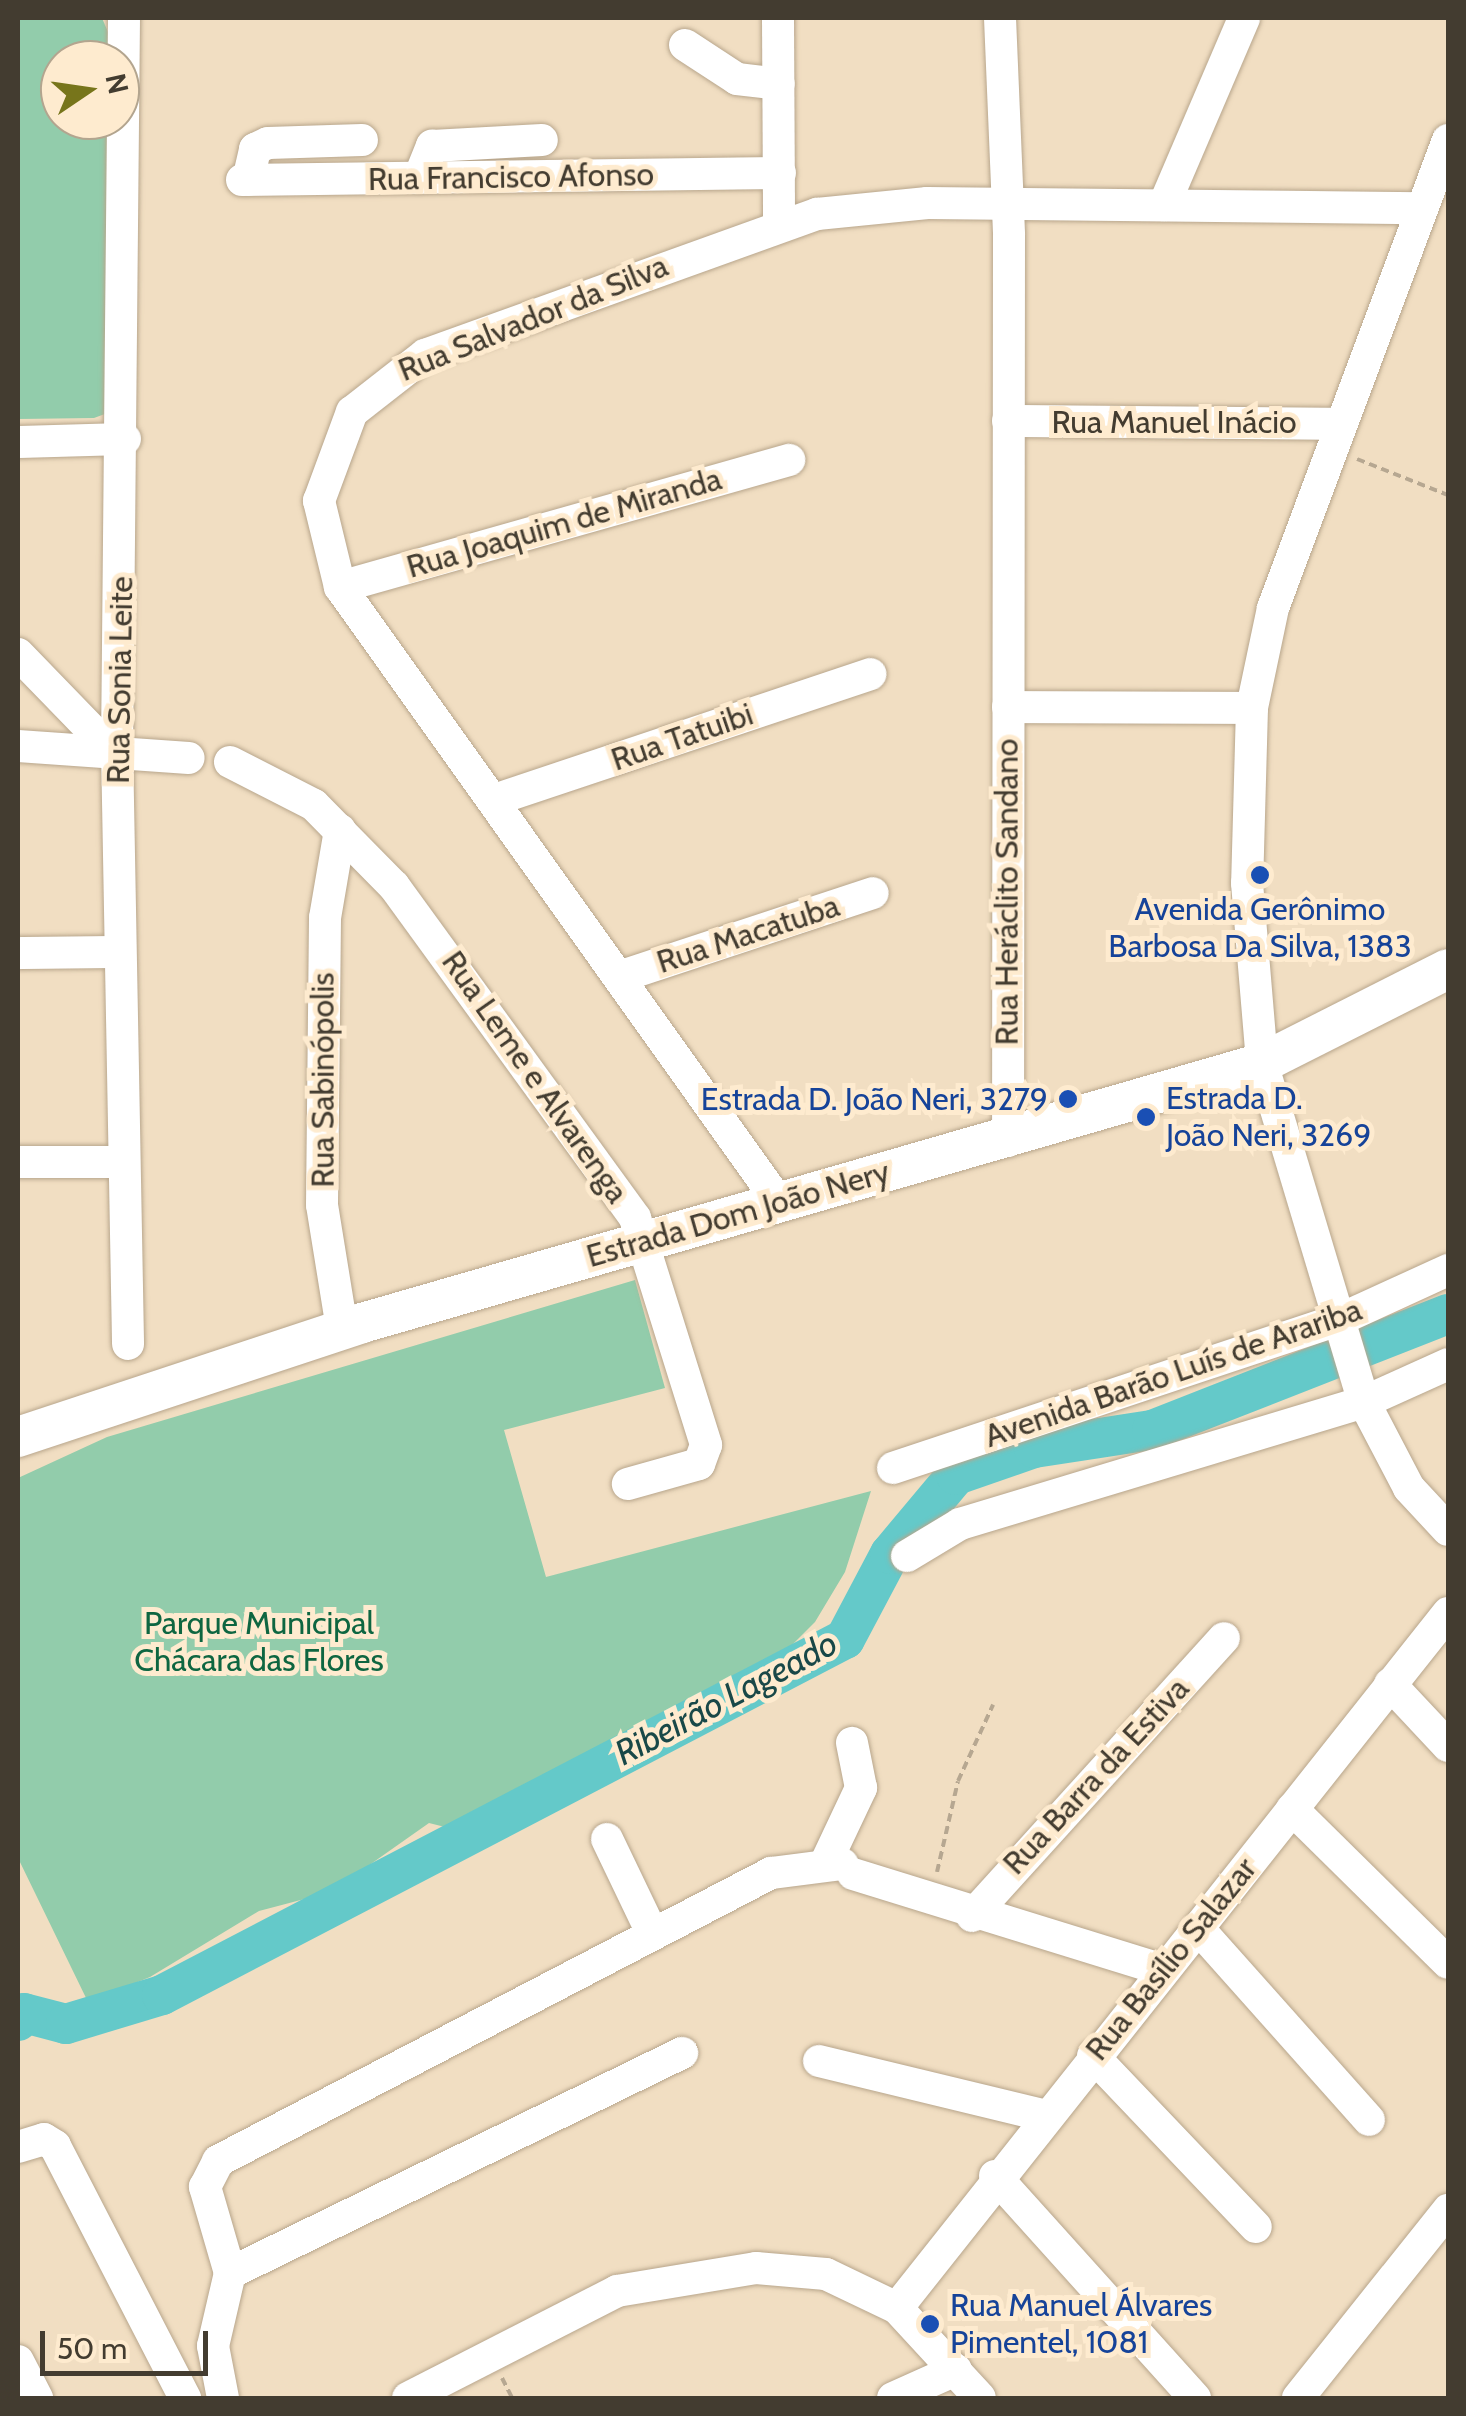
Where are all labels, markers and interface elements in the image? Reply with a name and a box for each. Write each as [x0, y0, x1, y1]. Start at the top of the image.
north arrow [40, 40, 140, 140]
text: N [98, 70, 136, 97]
street label: Rua Francisco Afonso [368, 155, 654, 199]
street label: Rua Salvador da Silva [393, 246, 673, 390]
street label: Rua Manuel Inácio [1051, 403, 1297, 441]
street label: Rua Joaquim de Miranda [402, 460, 726, 586]
street label: Rua Sonia Leite [99, 576, 141, 784]
street label: Rua Tatuibi [606, 695, 758, 779]
street label: Rua Heráclito Sandano [988, 739, 1026, 1045]
marker: Avenida Gerônimo Barbosa Da Silva, 1383 [1249, 864, 1271, 886]
street label: Rua Macatuba [652, 886, 844, 982]
place label: Avenida Gerônimo Barbosa Da Silva, 1383 [1108, 891, 1412, 966]
street label: Rua Leme e Alvarenga [434, 944, 636, 1210]
street label: Rua Sabinópolis [304, 972, 342, 1188]
place label: Estrada D. João Neri, 3279 [701, 1080, 1048, 1118]
place label: Estrada D. João Neri, 3269 [1166, 1080, 1371, 1155]
marker: Estrada D. João Neri, 3279 [1057, 1088, 1079, 1110]
marker: Estrada D. João Neri, 3269 [1135, 1106, 1157, 1128]
street label: Estrada Dom João Nery [582, 1152, 894, 1276]
street label: Avenida Barão Luís de Arariba [980, 1290, 1366, 1456]
park label: Parque Municipal Chácara das Flores [134, 1605, 384, 1680]
water label: Ribeirão Lageado [608, 1622, 844, 1774]
street label: Rua Barra da Estiva [995, 1670, 1197, 1882]
street label: Rua Basílio Salazar [1078, 1850, 1264, 2068]
place label: Rua Manuel Álvares Pimentel, 1081 [950, 2287, 1212, 2362]
scale bar [45, 2311, 212, 2373]
marker: Rua Manuel Álvares Pimentel, 1081 [919, 2313, 941, 2335]
text: 50 m [57, 2330, 127, 2367]

